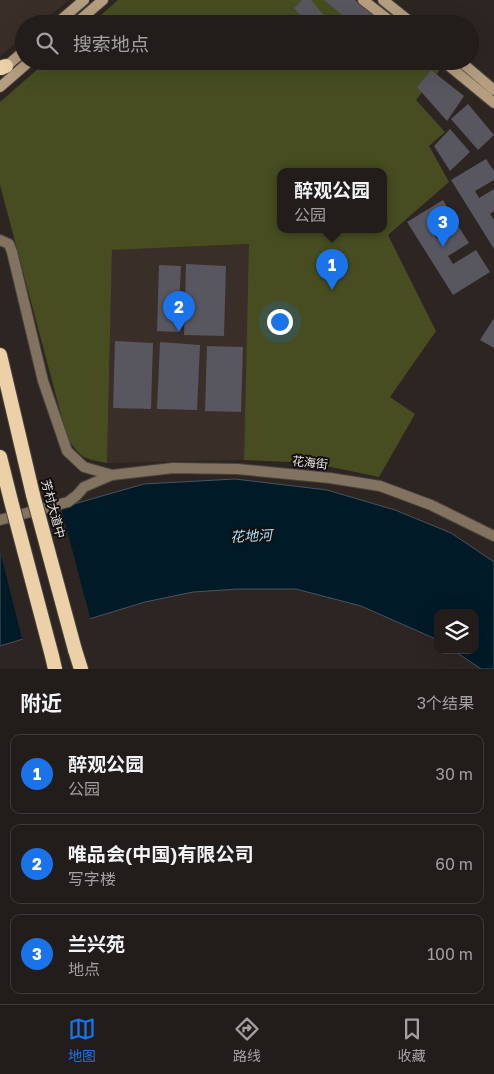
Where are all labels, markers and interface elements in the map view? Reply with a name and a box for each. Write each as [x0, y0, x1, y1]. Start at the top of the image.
search box [15, 15, 479, 70]
icon: search [33, 29, 61, 57]
text: 搜索地点 [73, 32, 149, 55]
popup [277, 168, 387, 233]
text: 醉观公园 [294, 178, 370, 201]
text: 公园 [294, 205, 326, 225]
pin: 3 [427, 206, 459, 247]
pin: 1 [316, 249, 348, 290]
pin: 2 [163, 291, 195, 332]
your location [267, 309, 293, 335]
street label: 花海街 [291, 453, 329, 472]
street label: 芳村大道中 [38, 478, 68, 540]
water label: 花地河 [230, 526, 275, 545]
map controls [434, 609, 479, 654]
button: layers [434, 609, 479, 654]
text: 附近 [20, 690, 62, 716]
text: 3个结果 [417, 693, 474, 713]
text: 醉观公园 [68, 752, 144, 775]
text: 1 [33, 764, 41, 784]
text: 30 m [436, 764, 473, 784]
text: 公园 [68, 779, 100, 799]
text: 唯品会(中国)有限公司 [68, 842, 253, 865]
text: 2 [32, 854, 42, 874]
text: 60 m [435, 854, 473, 874]
text: 写字楼 [68, 869, 116, 889]
text: 兰兴苑 [68, 932, 125, 955]
text: 3 [32, 944, 42, 964]
text: 100 m [427, 944, 473, 964]
text: 地点 [68, 959, 100, 979]
tab: 地图 [68, 1015, 96, 1065]
tab: 路线 [233, 1015, 261, 1065]
tab: 收藏 [398, 1015, 426, 1065]

